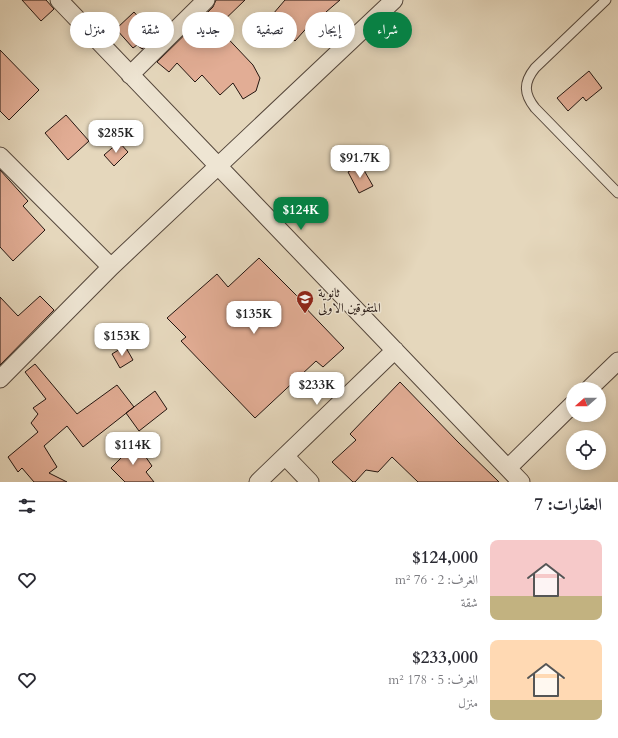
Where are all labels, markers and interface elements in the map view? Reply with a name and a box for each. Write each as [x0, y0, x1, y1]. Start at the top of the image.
chip: منزل [70, 12, 120, 48]
chip: شقة [128, 12, 174, 48]
chip: جديد [182, 12, 234, 48]
chip: تصفية [242, 12, 297, 48]
chip: إيجار [305, 12, 355, 48]
chip: شراء [363, 12, 412, 48]
pin: $285K [88, 120, 144, 154]
text: $285K [97, 124, 135, 142]
pin: $91.7K [327, 145, 393, 179]
text: $91.7K [340, 149, 380, 167]
pin: $124K [273, 197, 329, 231]
text: $124K [282, 201, 320, 219]
place label: ثانوية المتفوقين الاولى [318, 284, 381, 317]
school or university icon: ثانوية المتفوقين الاولى [295, 289, 315, 314]
pin: $135K [226, 301, 282, 335]
text: $135K [235, 305, 273, 323]
pin: $153K [94, 323, 150, 357]
text: $153K [103, 327, 141, 345]
pin: $233K [289, 372, 345, 406]
text: $233K [298, 376, 336, 394]
north arrow [566, 382, 606, 422]
map controls [566, 382, 606, 470]
button: locate [566, 430, 606, 470]
pin: $114K [105, 432, 161, 466]
text: $114K [114, 436, 152, 454]
text: العقارات: 7 [534, 493, 602, 516]
icon: filters [16, 495, 38, 517]
text: $124,000 [412, 546, 478, 569]
icon: home [522, 556, 570, 604]
icon: heart [16, 569, 38, 591]
text: الغرف: 2 · 76 m² [395, 571, 478, 589]
text: شقة [461, 594, 478, 612]
text: $233,000 [412, 646, 478, 669]
icon: home [522, 656, 570, 704]
icon: heart [16, 669, 38, 691]
text: الغرف: 5 · 178 m² [388, 671, 478, 689]
text: منزل [458, 694, 478, 712]

